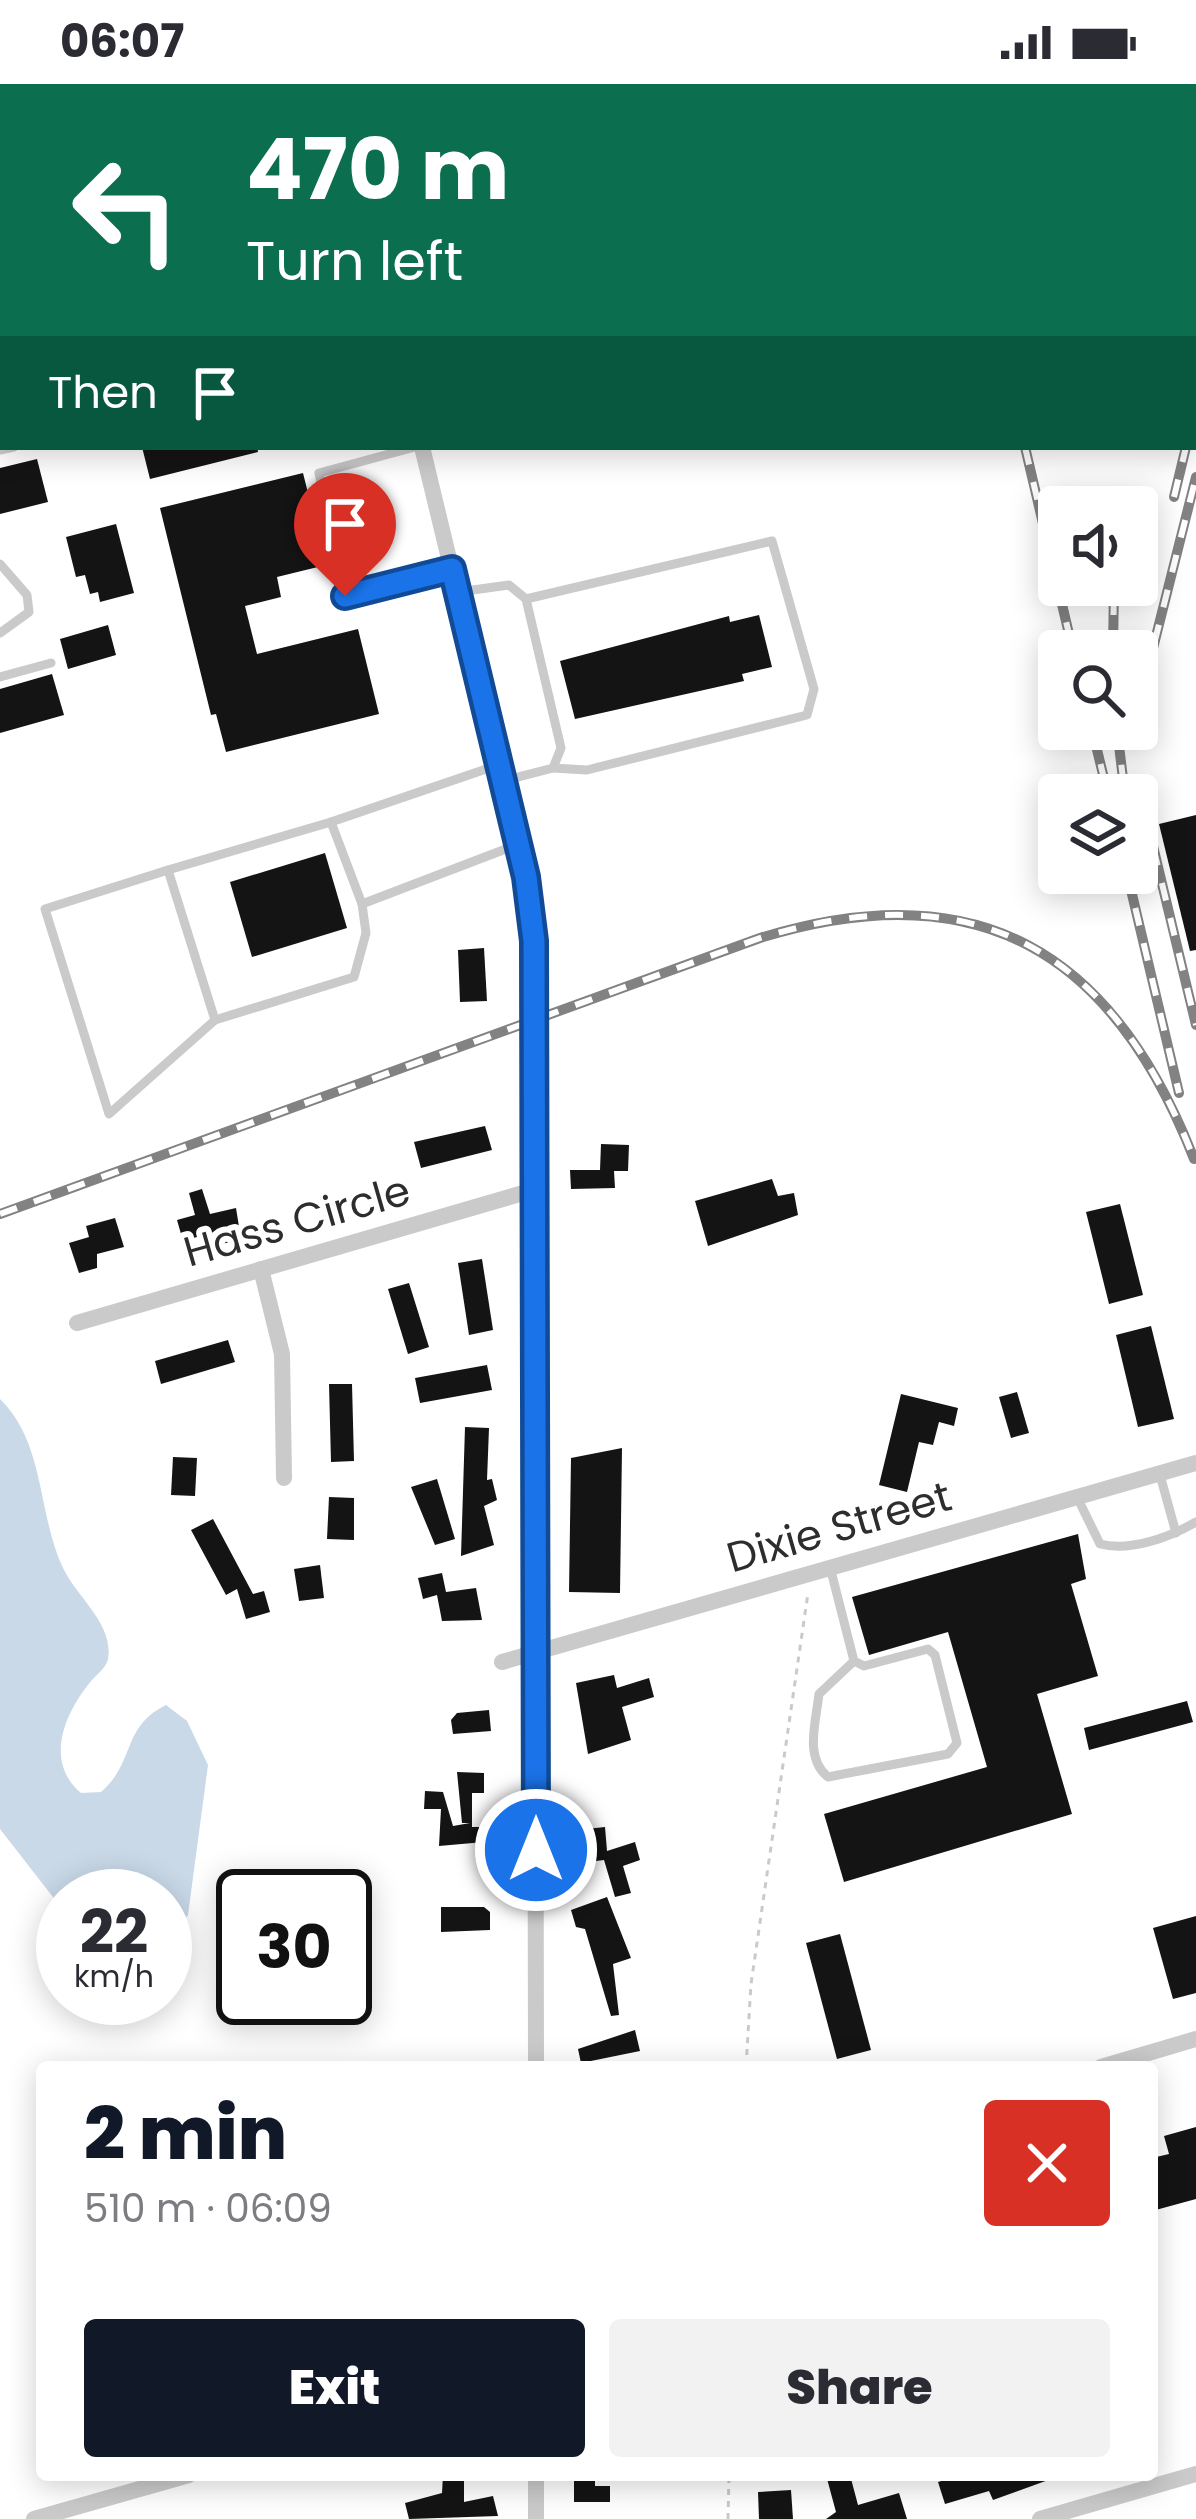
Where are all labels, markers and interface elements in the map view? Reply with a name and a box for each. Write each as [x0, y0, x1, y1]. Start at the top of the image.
text: 06:07 [60, 10, 184, 73]
text: 470 m [246, 111, 509, 228]
icon: left [48, 132, 204, 288]
text: Turn left [246, 223, 463, 299]
icon: arrive [182, 360, 248, 426]
text: Then [48, 361, 158, 424]
pin [294, 473, 396, 596]
map controls [1038, 486, 1158, 894]
button: sound [1038, 486, 1158, 606]
icon: arrive [312, 491, 378, 557]
button: search [1038, 630, 1158, 750]
button: layers [1038, 774, 1158, 894]
street label: Hass Circle [177, 1161, 417, 1281]
street label: Dixie Street [720, 1467, 958, 1587]
position arrow [473, 1787, 599, 1913]
speed limit sign: 30 [216, 1869, 372, 2025]
text: 22 [80, 1890, 148, 1974]
text: km/h [74, 1955, 154, 1998]
text: 2 min [84, 2083, 287, 2184]
button: close [984, 2100, 1110, 2226]
text: 510 m · 06:09 [84, 2181, 332, 2236]
button: Exit [84, 2319, 585, 2457]
button: Share [609, 2319, 1110, 2457]

